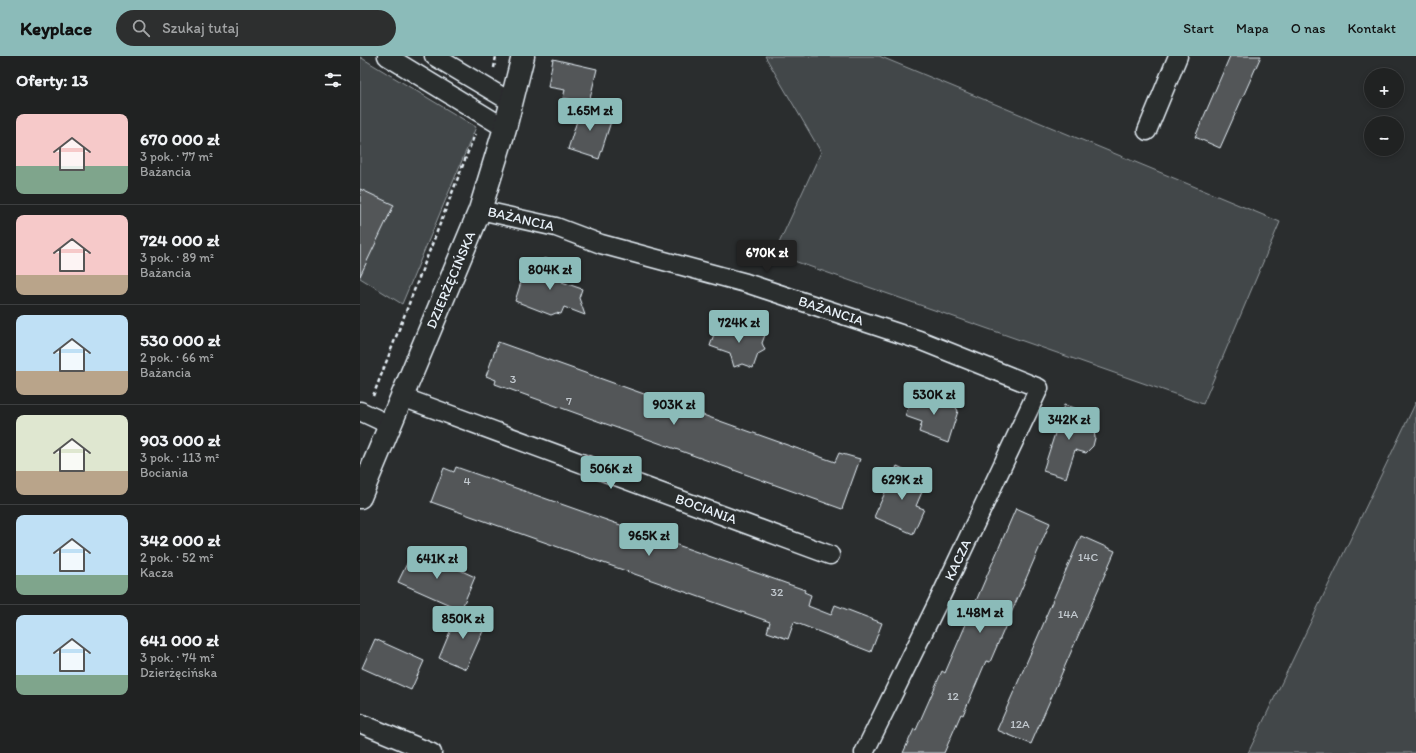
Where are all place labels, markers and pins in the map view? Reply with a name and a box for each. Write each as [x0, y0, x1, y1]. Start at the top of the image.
pin: 1.65M zł [549, 98, 631, 132]
pin: 670K zł [730, 240, 804, 274]
pin: 804K zł [513, 257, 587, 291]
pin: 724K zł [702, 310, 776, 344]
pin: 530K zł [897, 382, 971, 416]
pin: 903K zł [637, 392, 711, 426]
pin: 342K zł [1032, 407, 1106, 441]
pin: 506K zł [574, 456, 648, 490]
pin: 629K zł [865, 467, 939, 501]
pin: 965K zł [612, 523, 686, 557]
pin: 641K zł [400, 546, 474, 580]
pin: 1.48M zł [939, 600, 1021, 634]
pin: 850K zł [426, 606, 500, 640]

